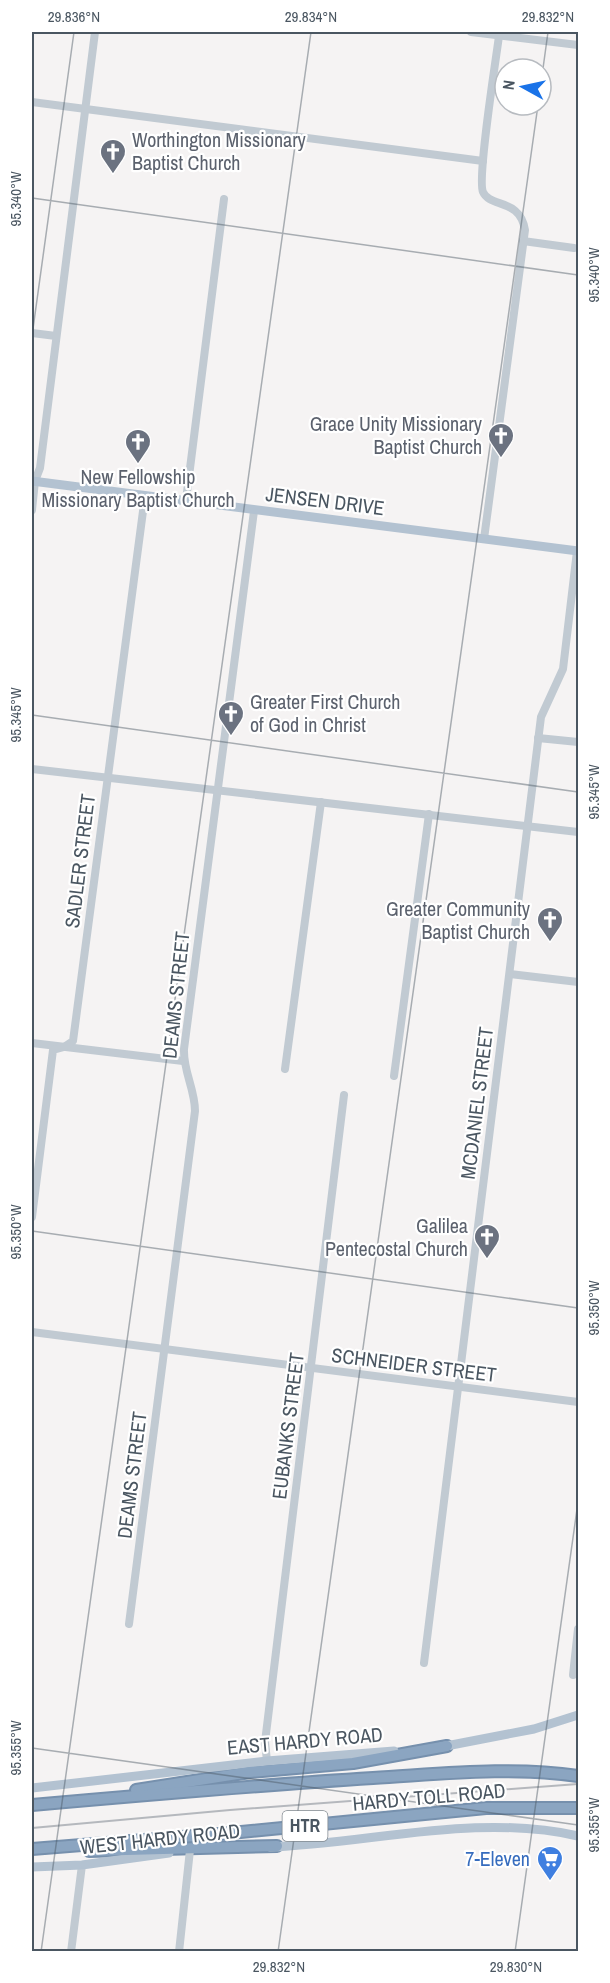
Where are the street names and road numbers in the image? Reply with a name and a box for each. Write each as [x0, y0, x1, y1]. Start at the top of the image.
street label: JENSEN DRIVE [264, 480, 386, 521]
street label: SADLER STREET [58, 792, 101, 930]
street label: DEAMS STREET [155, 930, 196, 1060]
street label: MCDANIEL STREET [454, 1025, 499, 1181]
street label: SCHNEIDER STREET [330, 1341, 498, 1388]
street label: EUBANKS STREET [265, 1351, 310, 1501]
street label: DEAMS STREET [110, 1410, 153, 1540]
street label: EAST HARDY ROAD [226, 1720, 384, 1761]
street label: HARDY TOLL ROAD [351, 1776, 507, 1817]
road number: HTR [282, 1811, 328, 1841]
street label: WEST HARDY ROAD [79, 1817, 241, 1860]

